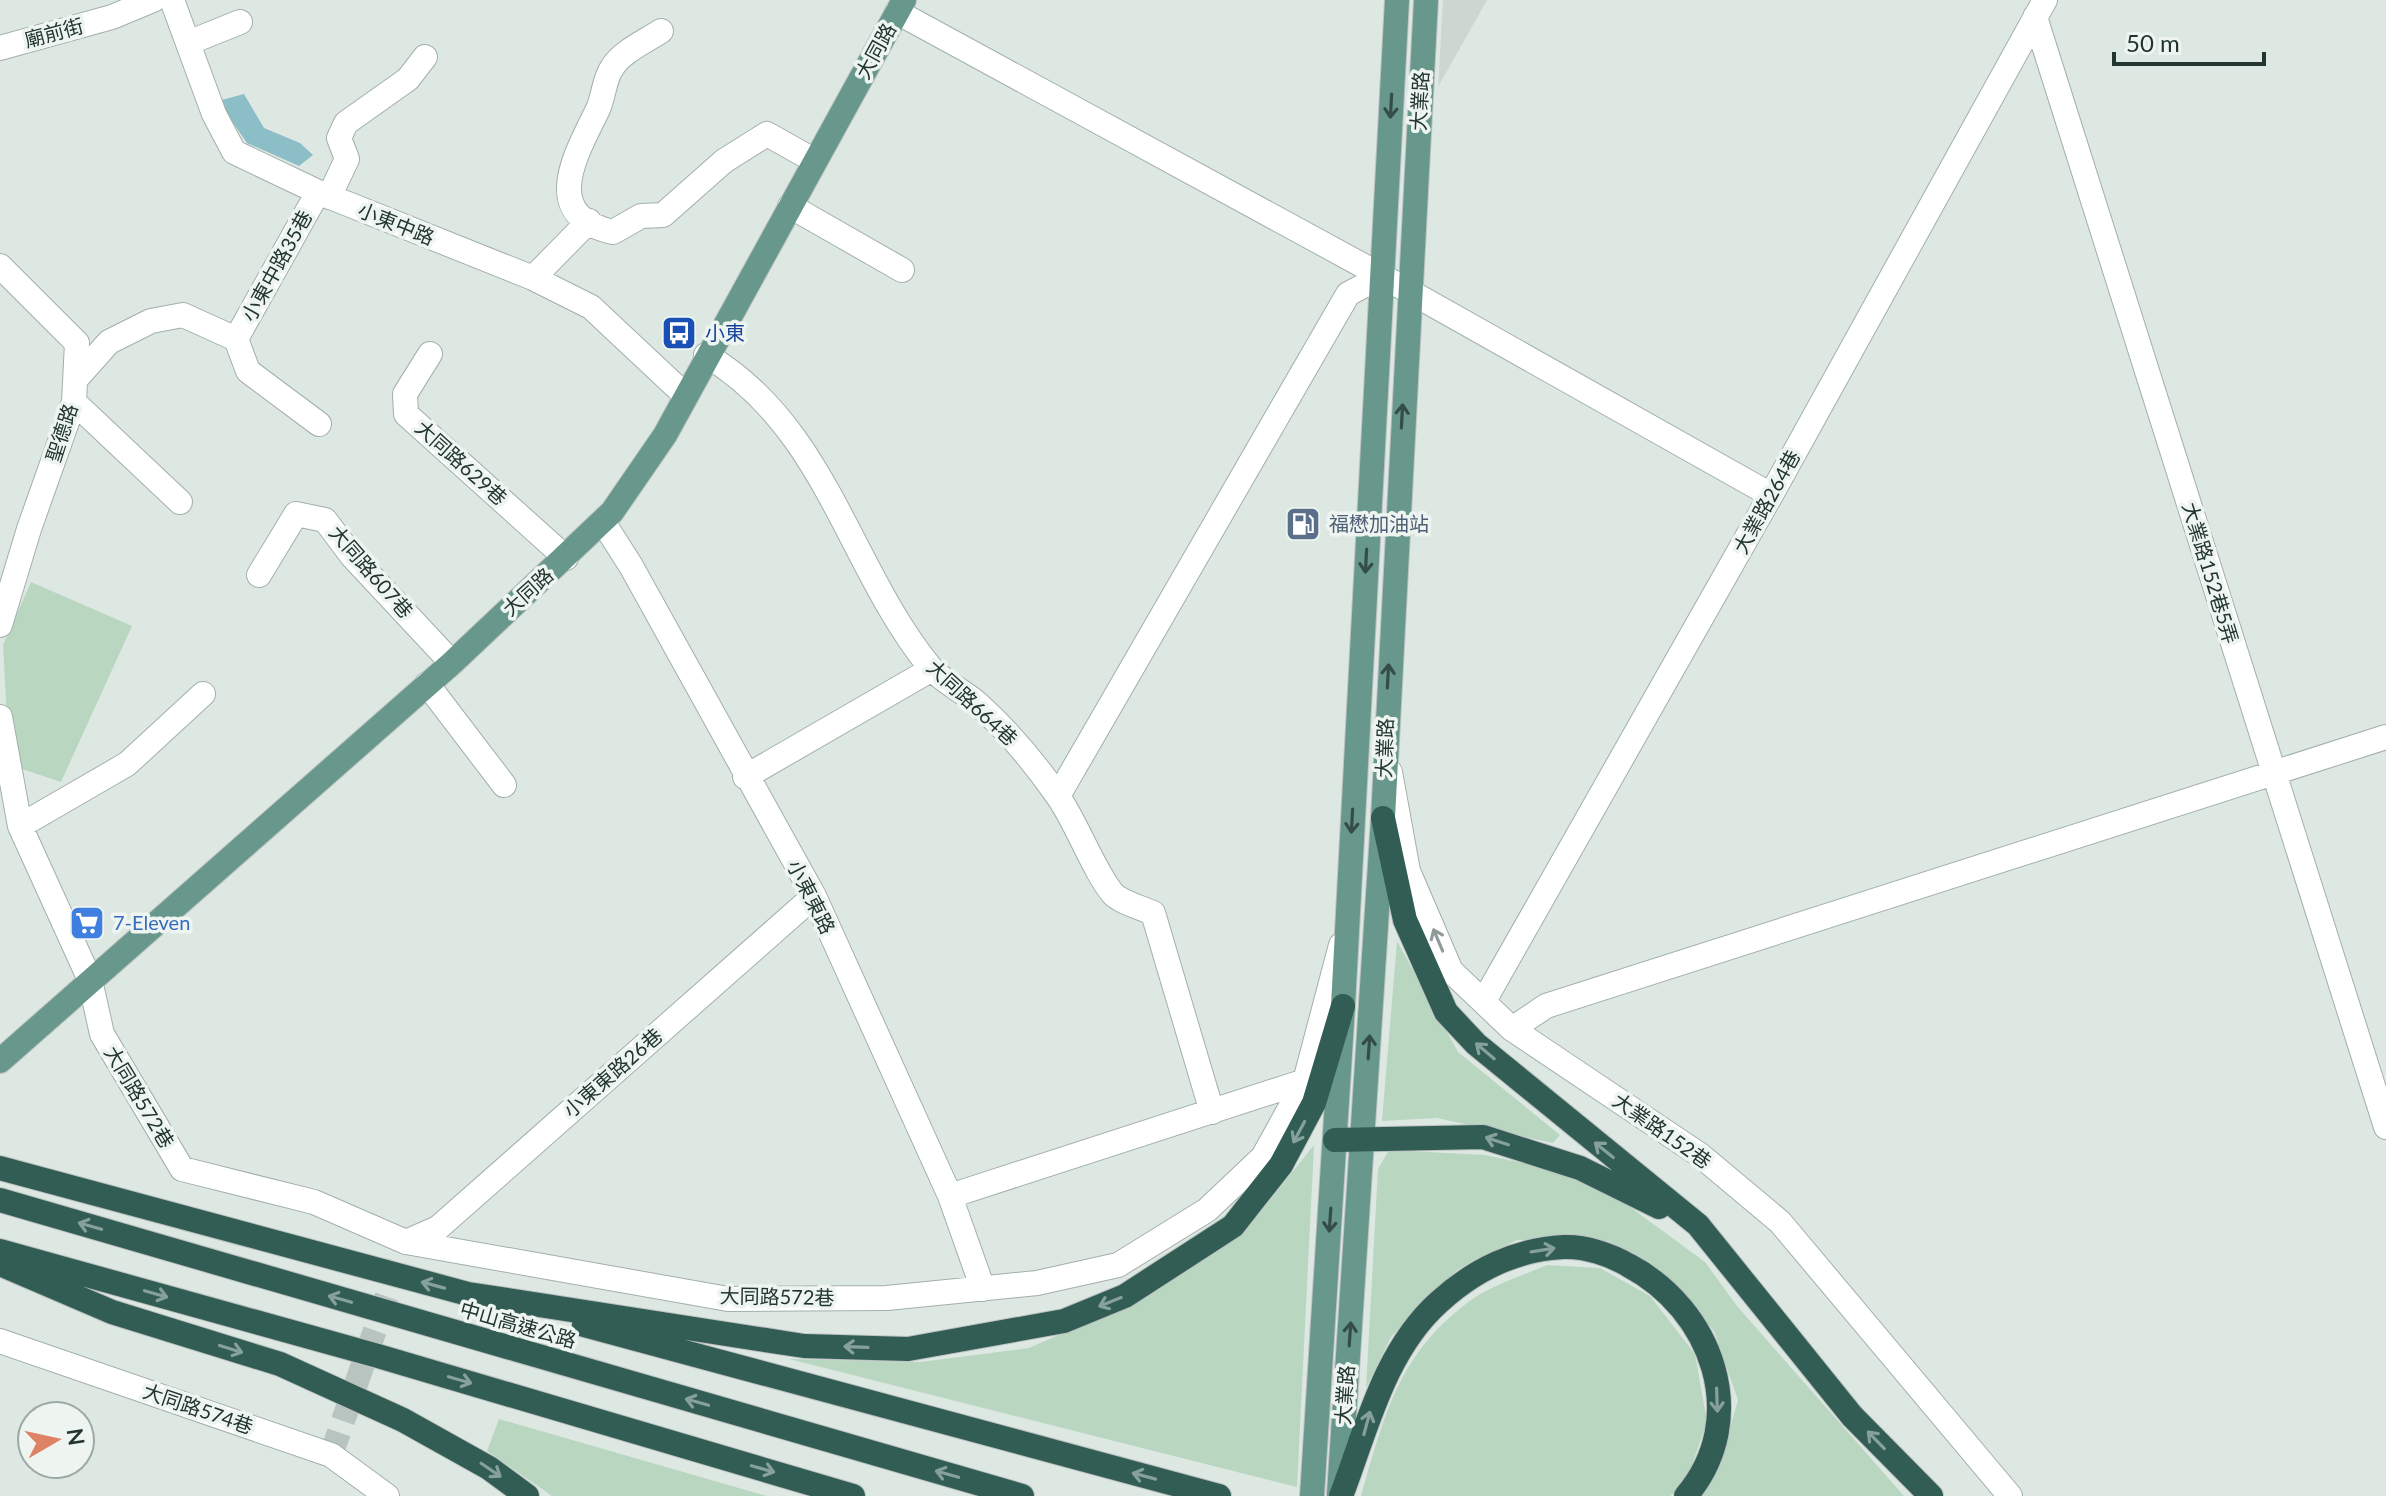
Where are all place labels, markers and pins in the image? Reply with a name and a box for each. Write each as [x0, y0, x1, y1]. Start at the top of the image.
bus stop icon: 小東 [660, 314, 698, 352]
place label: 小東 [705, 320, 745, 344]
fuel station icon: 福懋加油站 [1284, 505, 1322, 543]
place label: 福懋加油站 [1329, 511, 1429, 535]
supermarket icon: 7-Eleven [68, 904, 106, 942]
place label: 7-Eleven [113, 910, 190, 934]

